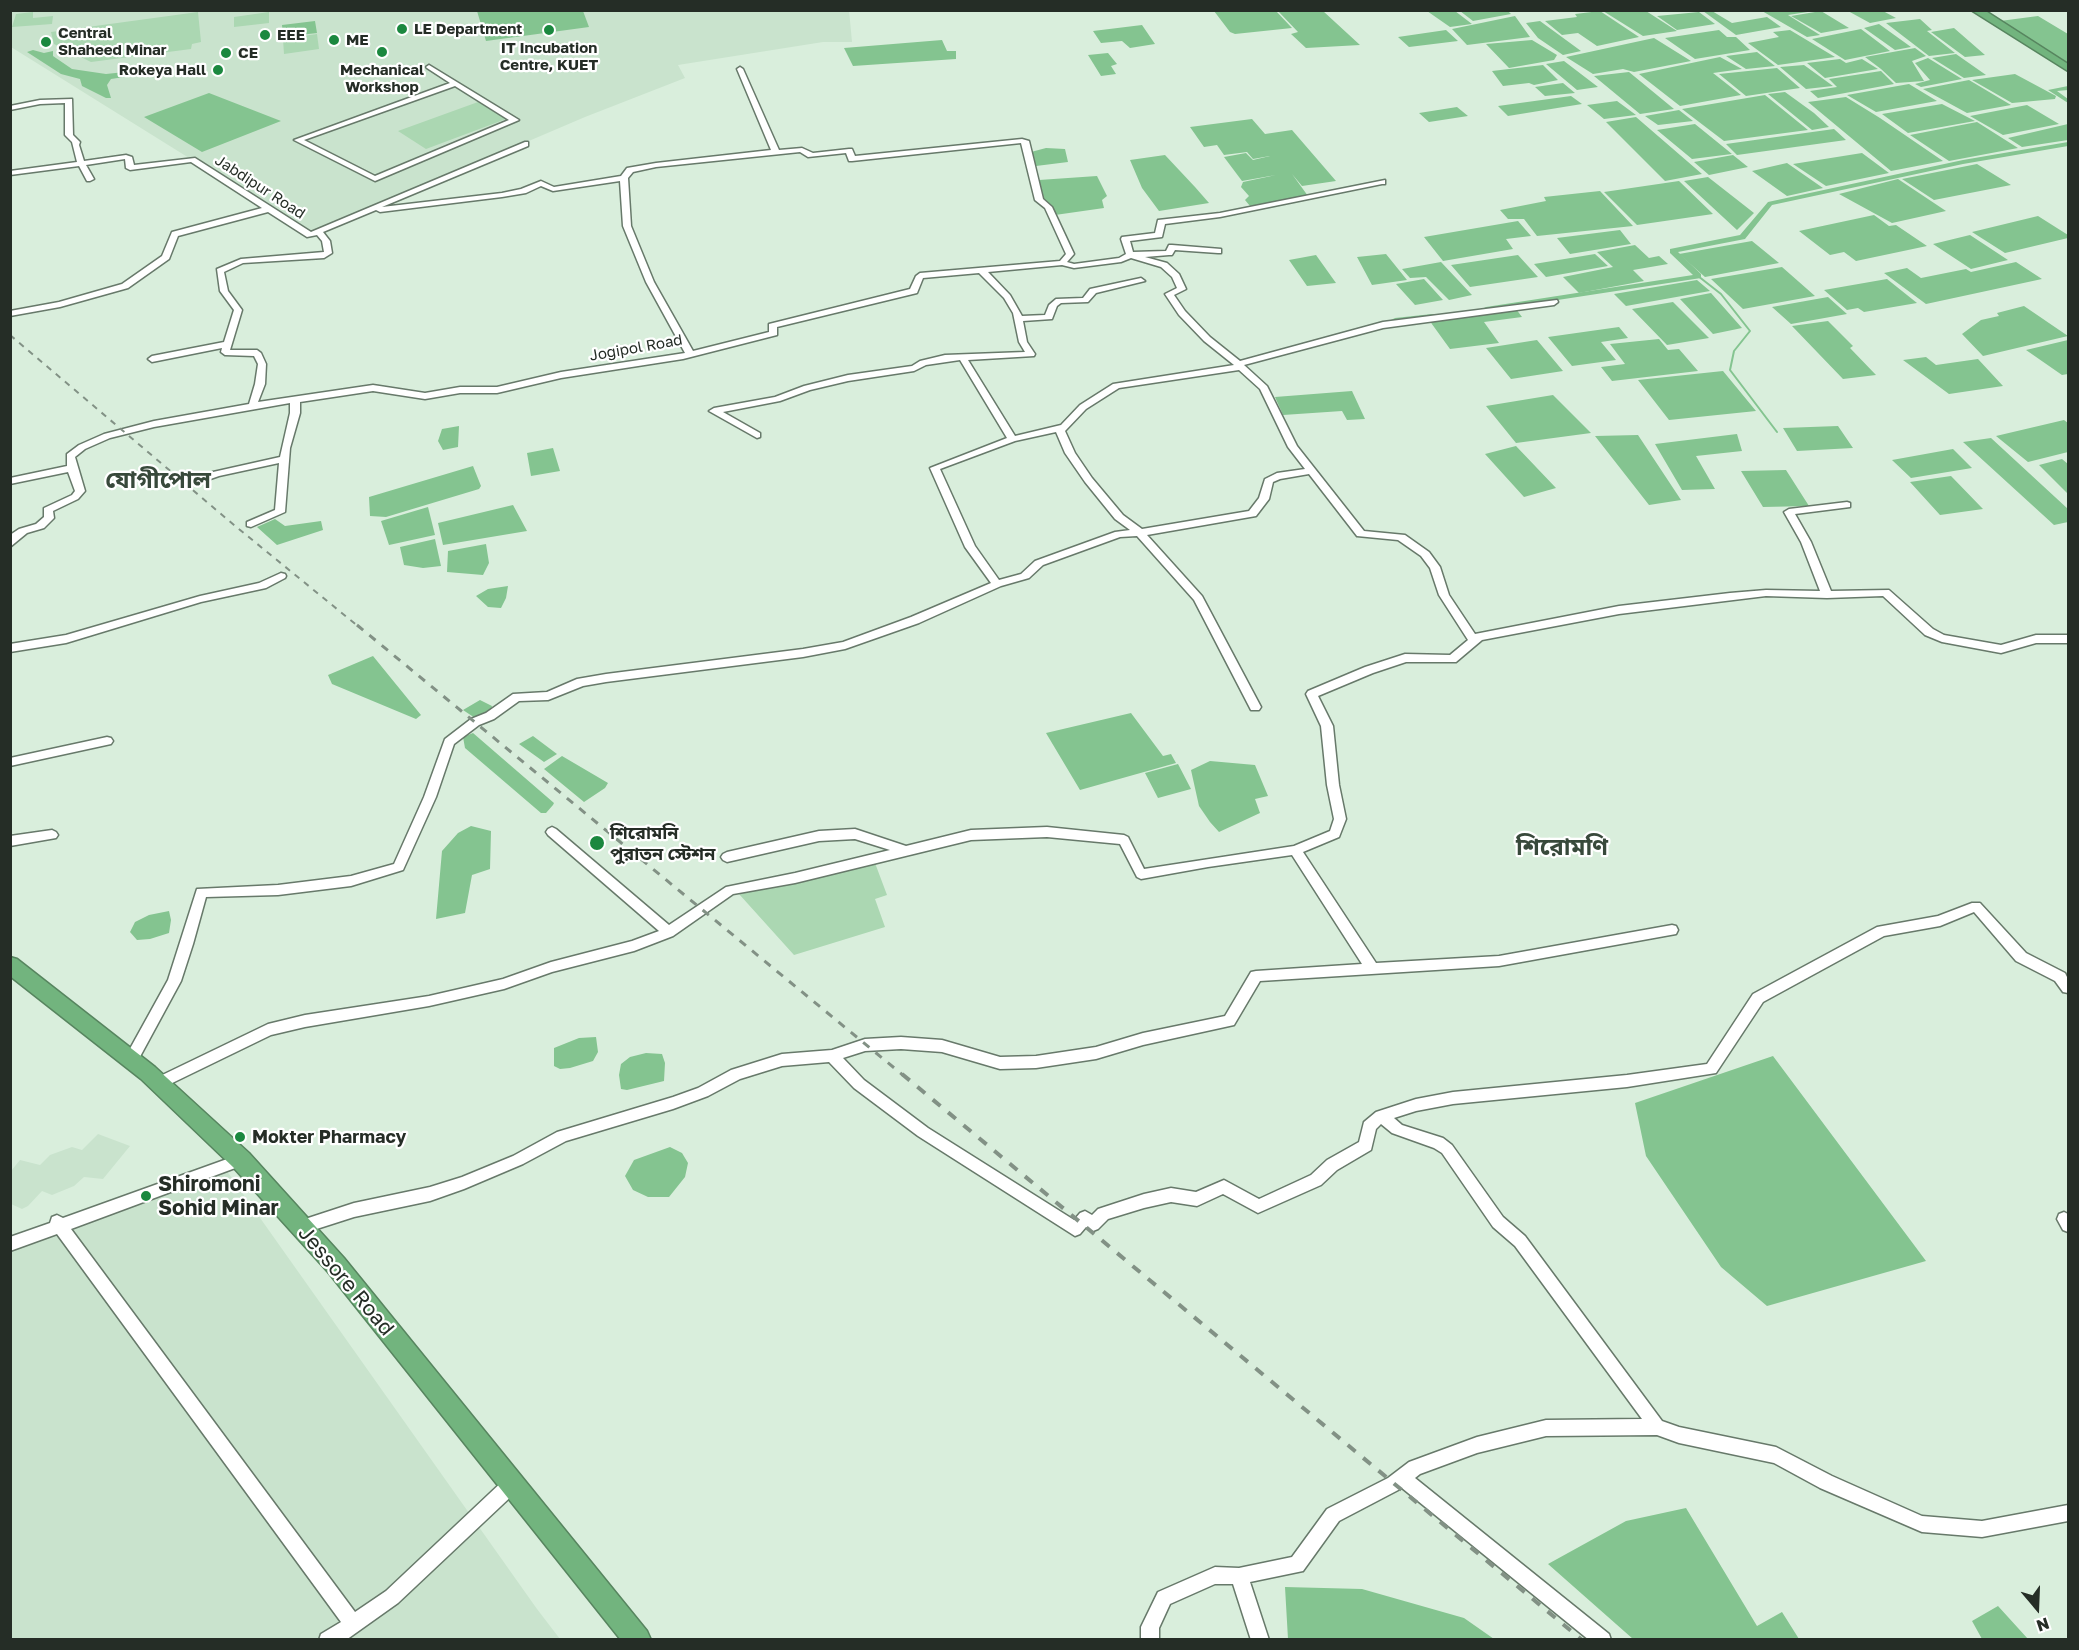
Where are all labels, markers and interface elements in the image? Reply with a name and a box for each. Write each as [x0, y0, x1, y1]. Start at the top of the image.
place label: LE Department [414, 20, 522, 38]
marker: LE Department [395, 22, 409, 36]
marker: IT Incubation Centre, KUET [542, 23, 556, 37]
place label: Central Shaheed Minar [58, 24, 167, 59]
place label: EEE [277, 26, 305, 44]
marker: EEE [258, 28, 272, 42]
place label: ME [346, 31, 369, 49]
marker: ME [327, 33, 341, 47]
marker: Central Shaheed Minar [39, 35, 53, 49]
place label: IT Incubation Centre, KUET [500, 39, 598, 74]
place label: CE [238, 44, 258, 62]
marker: Mechanical Workshop [375, 45, 389, 59]
marker: CE [219, 46, 233, 60]
place label: Rokeya Hall [119, 61, 206, 79]
place label: Mechanical Workshop [340, 61, 424, 96]
marker: Rokeya Hall [211, 63, 225, 77]
street label: Jabdipur Road [212, 151, 308, 223]
street label: Jogipol Road [588, 331, 684, 365]
district label: যোগীপোল [105, 466, 211, 494]
place label: শিরোমনি পুরাতন স্টেশন [610, 822, 715, 864]
district label: শিরোমণি [1516, 833, 1608, 861]
marker: শিরোমনি পুরাতন স্টেশন [588, 834, 606, 852]
place label: Mokter Pharmacy [252, 1126, 406, 1148]
marker: Mokter Pharmacy [233, 1130, 247, 1144]
place label: Shiromoni Sohid Minar [158, 1171, 279, 1221]
marker: Shiromoni Sohid Minar [139, 1189, 153, 1203]
street label: Jessore Road [293, 1221, 399, 1341]
north arrow [2007, 1578, 2067, 1638]
text: N [2034, 1614, 2052, 1636]

